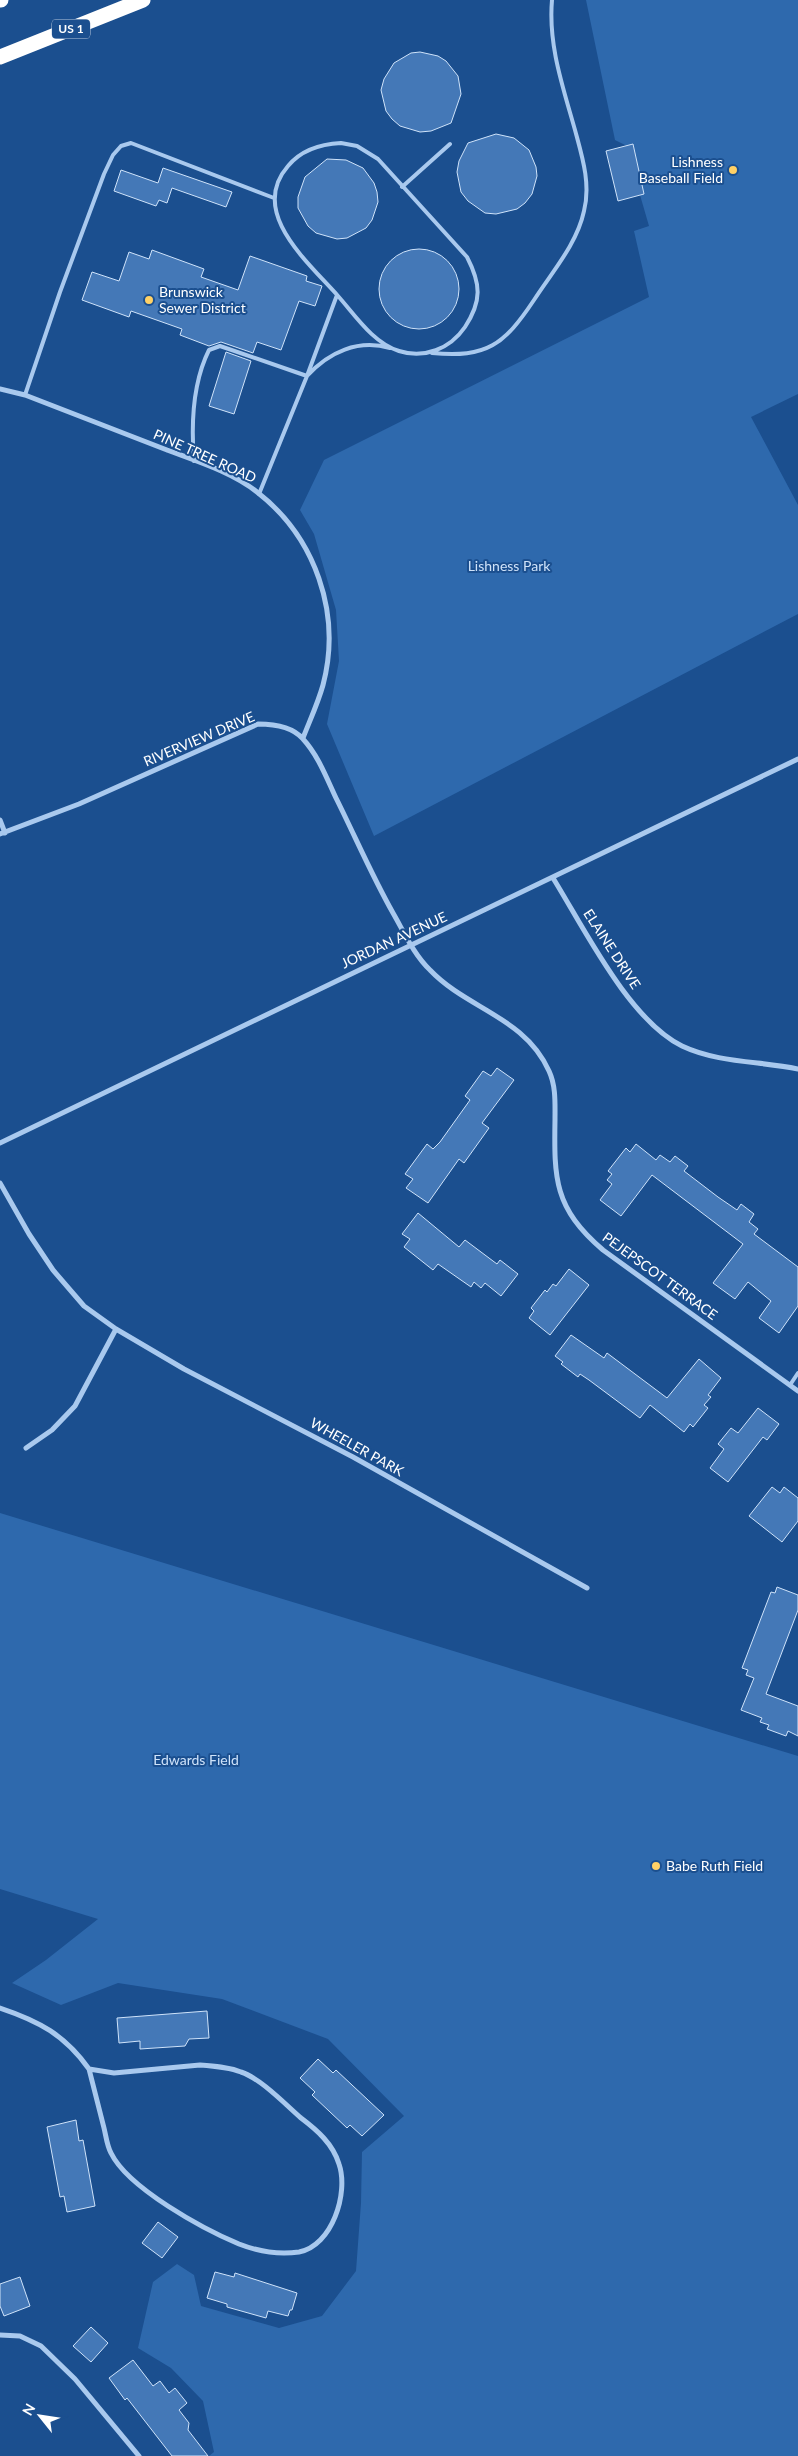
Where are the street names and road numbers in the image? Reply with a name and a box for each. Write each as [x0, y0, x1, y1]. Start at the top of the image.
road number: US 1 [52, 20, 90, 38]
street label: PINE TREE ROAD [151, 425, 259, 486]
street label: RIVERVIEW DRIVE [141, 707, 257, 770]
street label: ELAINE DRIVE [580, 906, 645, 992]
street label: JORDAN AVENUE [338, 908, 449, 972]
street label: PEJEPSCOT TERRACE [599, 1228, 721, 1323]
street label: WHEELER PARK [308, 1414, 408, 1480]

